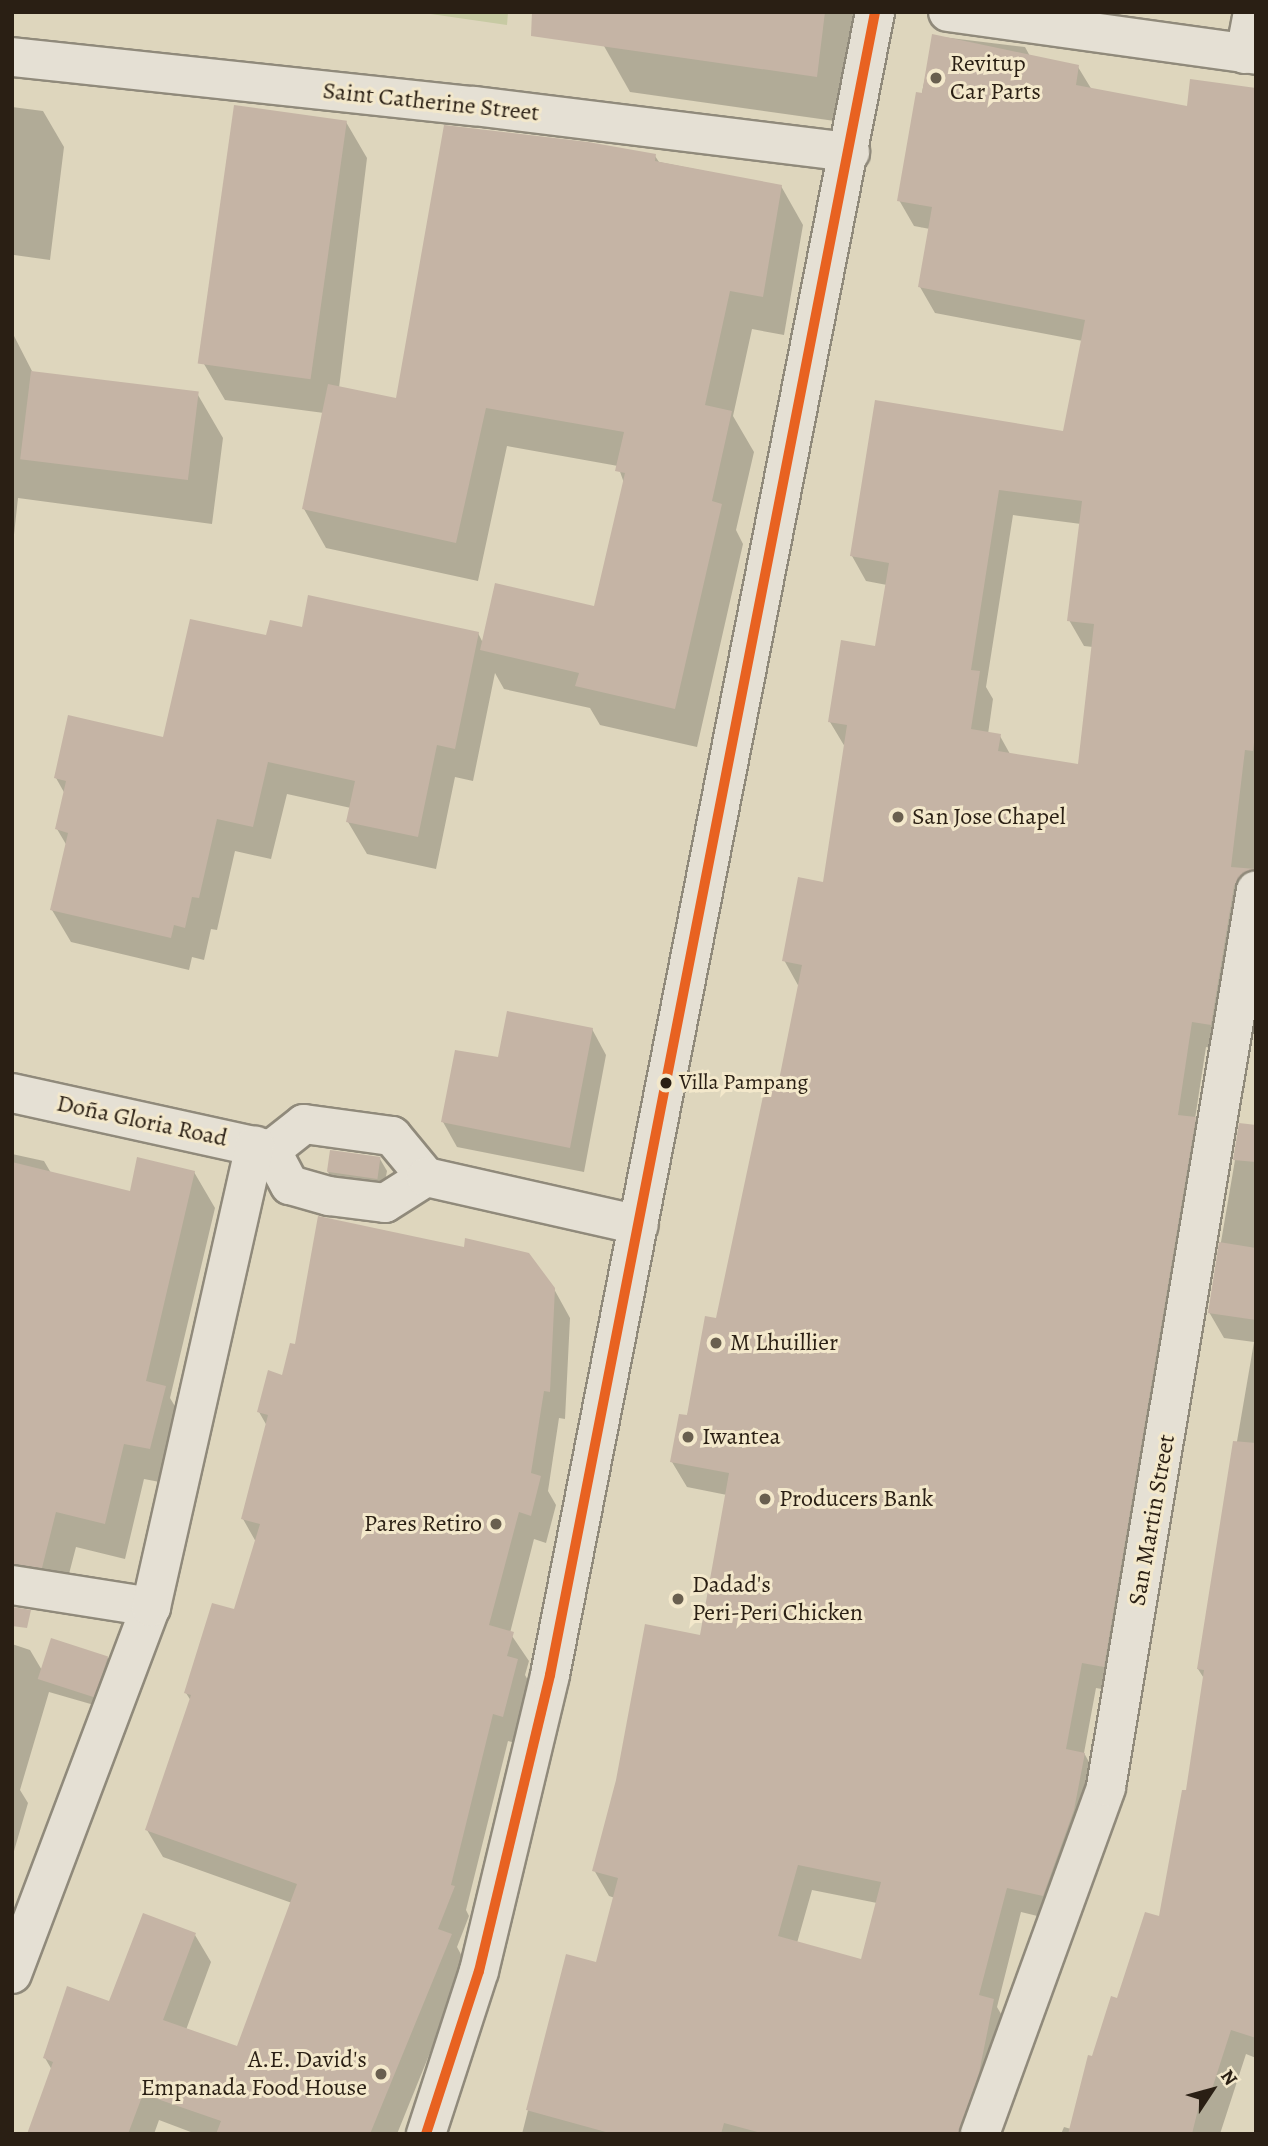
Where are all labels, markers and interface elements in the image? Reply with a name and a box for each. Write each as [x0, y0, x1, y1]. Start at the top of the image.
place label: Revitup Car Parts [950, 50, 1041, 106]
marker: Revitup Car Parts [928, 70, 944, 86]
street label: Saint Catherine Street [321, 76, 541, 128]
place label: San Jose Chapel [912, 803, 1066, 831]
marker: San Jose Chapel [890, 809, 906, 825]
place label: Villa Pampang [679, 1070, 808, 1096]
marker: Villa Pampang [659, 1076, 673, 1090]
street label: Doña Gloria Road [54, 1089, 230, 1153]
place label: M Lhuillier [730, 1329, 838, 1357]
marker: M Lhuillier [708, 1335, 724, 1351]
place label: Iwantea [702, 1423, 781, 1451]
marker: Iwantea [680, 1429, 696, 1445]
street label: San Martin Street [1123, 1432, 1181, 1608]
place label: Producers Bank [779, 1485, 934, 1513]
marker: Producers Bank [757, 1491, 773, 1507]
place label: Pares Retiro [364, 1510, 482, 1538]
marker: Pares Retiro [488, 1516, 504, 1532]
place label: Dadad's Peri-Peri Chicken [692, 1571, 863, 1627]
marker: Dadad's Peri-Peri Chicken [670, 1591, 686, 1607]
place label: A.E. David's Empanada Food House [141, 2046, 367, 2102]
north arrow [1177, 2055, 1247, 2125]
text: N [1214, 2064, 1244, 2091]
marker: A.E. David's Empanada Food House [373, 2066, 389, 2082]

